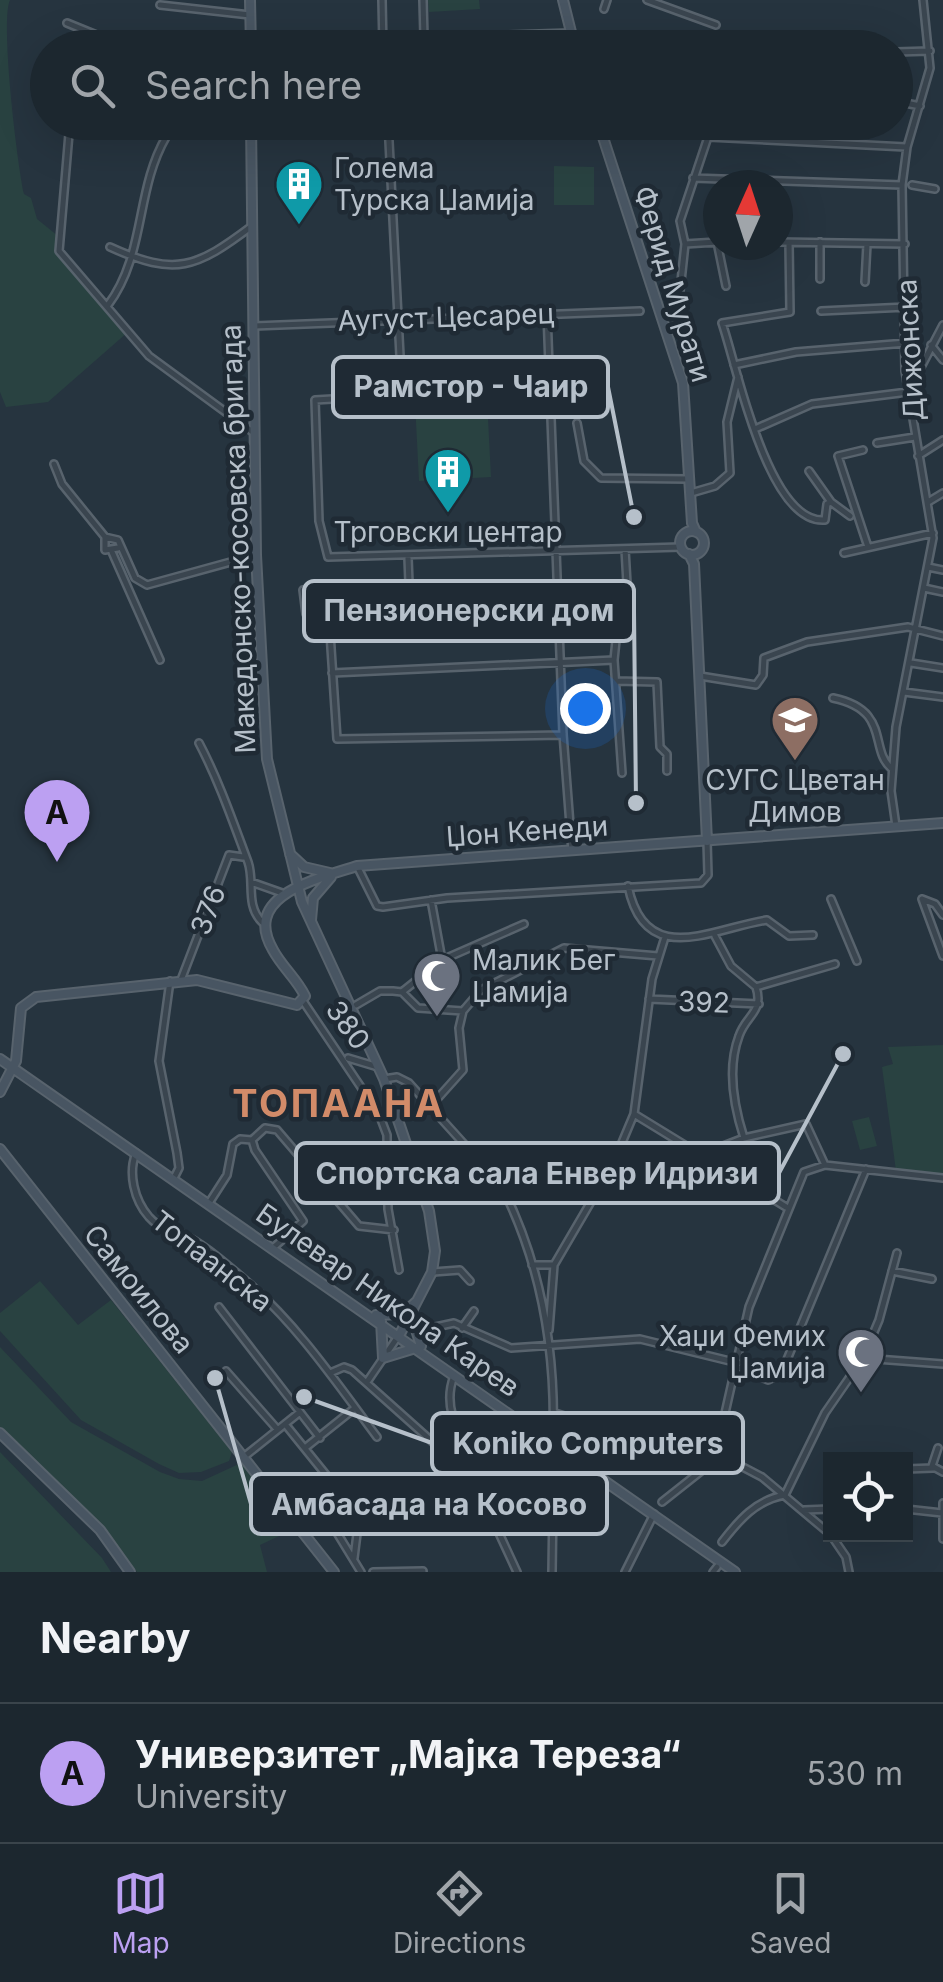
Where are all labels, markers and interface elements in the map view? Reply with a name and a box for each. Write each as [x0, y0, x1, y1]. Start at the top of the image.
search box [30, 30, 913, 140]
icon: search [65, 58, 120, 113]
text: Search here [145, 62, 362, 108]
place label: Голема Турска Џамија [334, 151, 535, 217]
building icon: Голема Турска Џамија [273, 158, 325, 226]
north arrow [703, 170, 793, 260]
street label: Ферид Мурати [627, 182, 719, 386]
street label: Дижонска [889, 278, 931, 422]
street label: Аугуст Цесарец [337, 296, 555, 338]
street label: Македонско-косовска бригада [214, 324, 262, 754]
callout: Рамстор - Чаир [333, 357, 608, 417]
text: Рамстор - Чаир [354, 368, 588, 404]
building icon: Трговски центар [422, 446, 474, 514]
place label: Трговски центар [333, 515, 563, 549]
callout: Пензионерски дом [304, 581, 634, 641]
text: Пензионерски дом [324, 592, 614, 628]
your location [560, 683, 611, 734]
school or university icon: СУГС Цветан Димов [769, 694, 821, 762]
place label: СУГС Цветан Димов [705, 763, 885, 829]
pin: A [24, 780, 90, 862]
street label: Џон Кенеди [445, 808, 609, 854]
street label: 376 [183, 881, 233, 939]
place label: Малик Бег Џамија [472, 943, 615, 1009]
mosque icon: Малик Бег Џамија [411, 950, 463, 1018]
street label: 392 [678, 984, 730, 1020]
street label: 380 [319, 994, 377, 1056]
district label: ТОПААНА [232, 1080, 446, 1126]
callout: Спортска сала Енвер Идризи [296, 1143, 779, 1203]
text: Спортска сала Енвер Идризи [316, 1155, 758, 1191]
street label: Булевар Никола Карев [250, 1196, 526, 1404]
street label: Топаанска [145, 1203, 279, 1319]
street label: Самоилова [77, 1218, 201, 1360]
place label: Хаџи Фемих Џамија [659, 1319, 826, 1385]
mosque icon: Хаџи Фемих Џамија [835, 1326, 887, 1394]
callout: Koniko Computers [432, 1413, 743, 1473]
text: Koniko Computers [453, 1425, 723, 1461]
map controls [823, 1452, 913, 1542]
button: locate [823, 1452, 913, 1542]
callout: Амбасада на Косово [251, 1474, 607, 1534]
text: Амбасада на Косово [271, 1486, 587, 1522]
text: Nearby [40, 1612, 191, 1663]
text: Универзитет „Мајка Тереза“ [135, 1731, 681, 1777]
text: A [61, 1754, 84, 1793]
text: 530 m [807, 1754, 903, 1793]
text: University [135, 1777, 287, 1816]
tab: Map [112, 1866, 170, 1960]
tab: Directions [393, 1866, 526, 1960]
tab: Saved [749, 1866, 831, 1960]

